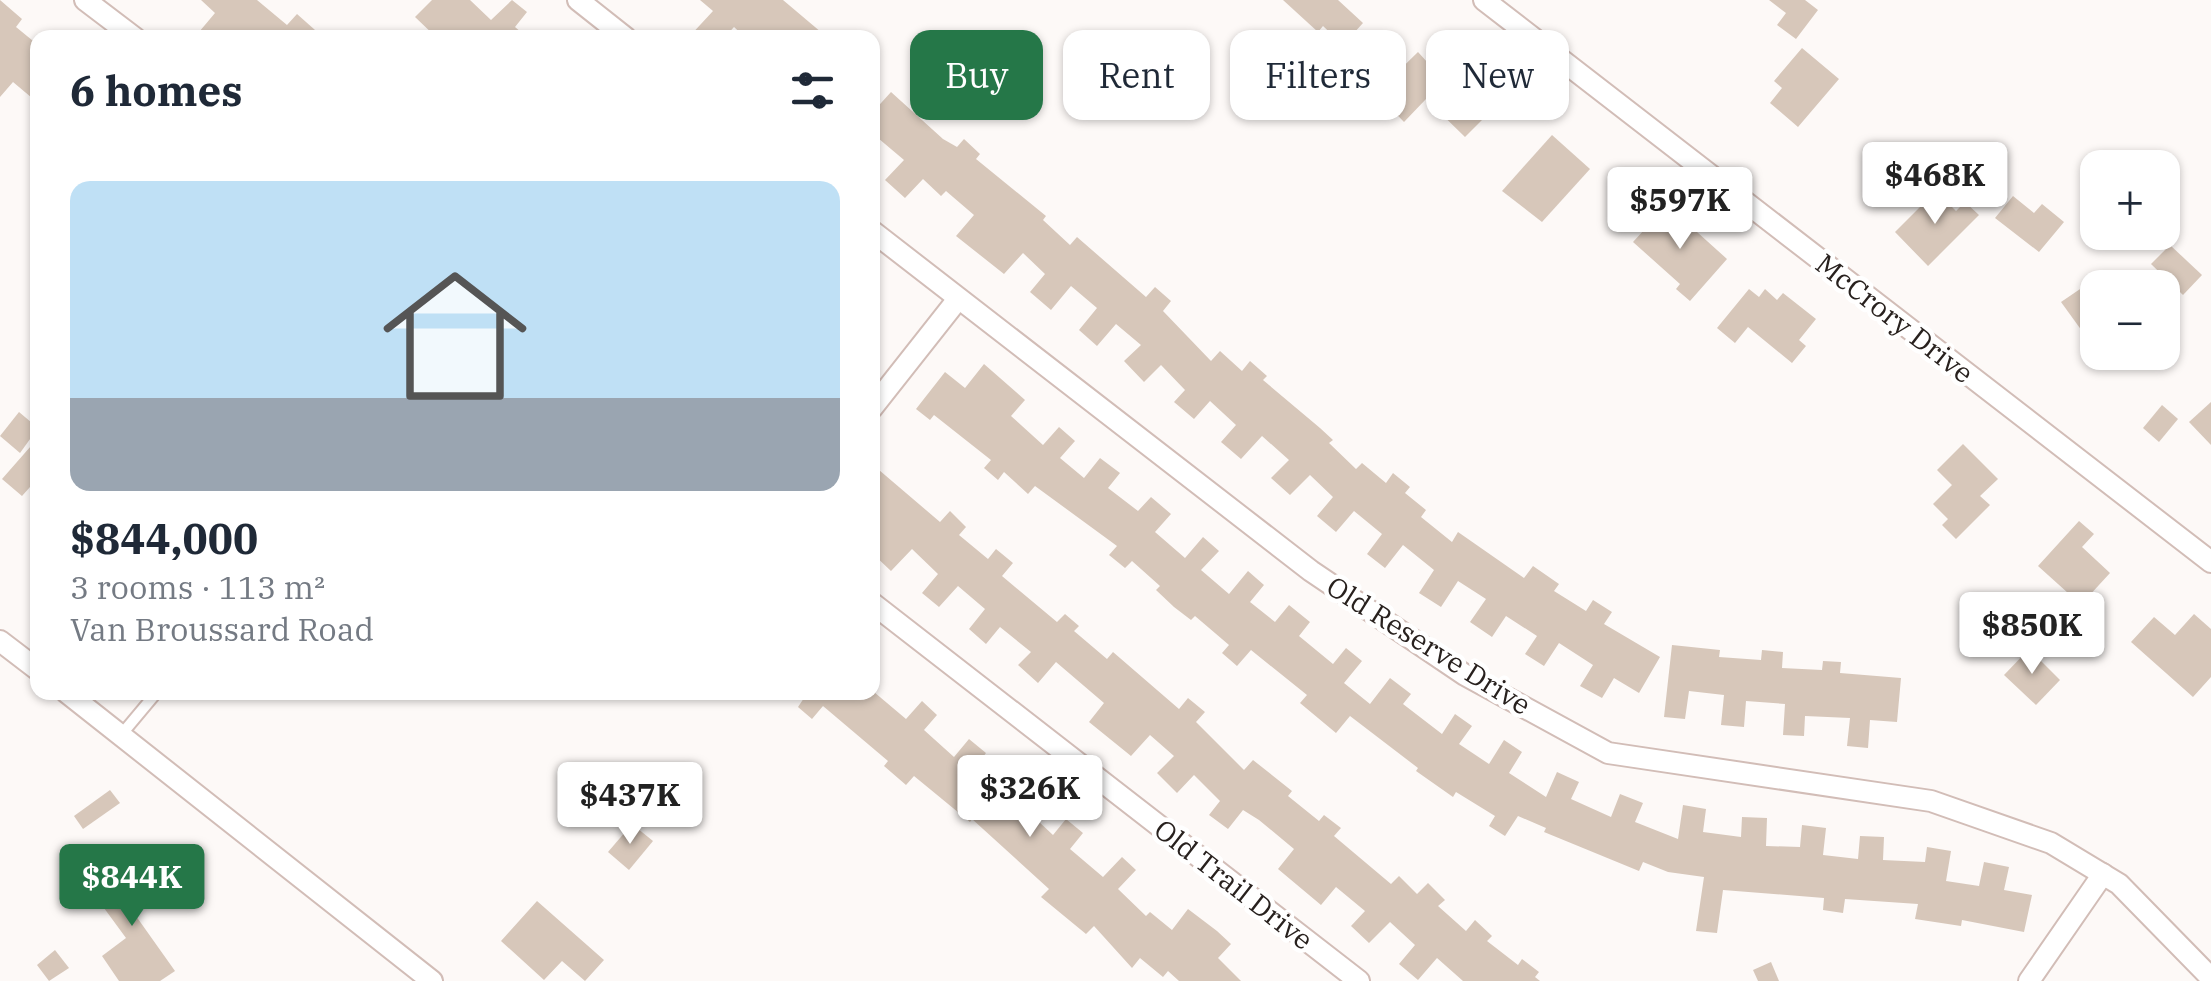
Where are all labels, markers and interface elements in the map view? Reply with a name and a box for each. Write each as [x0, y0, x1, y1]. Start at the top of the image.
chip: Buy [910, 30, 1043, 120]
chip: Rent [1063, 30, 1210, 120]
chip: Filters [1230, 30, 1406, 120]
chip: New [1426, 30, 1569, 120]
text: 6 homes [70, 63, 243, 118]
icon: filters [785, 63, 840, 118]
pin: $468K [1865, 142, 2005, 227]
map controls [2080, 150, 2180, 370]
button: + [2080, 150, 2180, 250]
text: $468K [1884, 153, 1986, 195]
pin: $597K [1610, 167, 1750, 252]
text: $597K [1629, 178, 1731, 220]
street label: McCrory Drive [1809, 245, 1981, 391]
icon: home [365, 246, 545, 426]
button: − [2080, 270, 2180, 370]
text: $844,000 [70, 511, 258, 566]
text: 3 rooms · 113 m² [70, 566, 325, 608]
street label: Old Reserve Drive [1320, 567, 1538, 723]
pin: $850K [1962, 592, 2102, 677]
text: $850K [1981, 603, 2083, 645]
text: Van Broussard Road [70, 608, 374, 650]
pin: $326K [960, 755, 1100, 840]
pin: $437K [560, 762, 700, 847]
text: $326K [979, 766, 1081, 808]
text: $437K [579, 773, 681, 815]
street label: Old Trail Drive [1147, 810, 1321, 958]
pin: $844K [62, 844, 202, 929]
text: $844K [81, 855, 183, 897]

